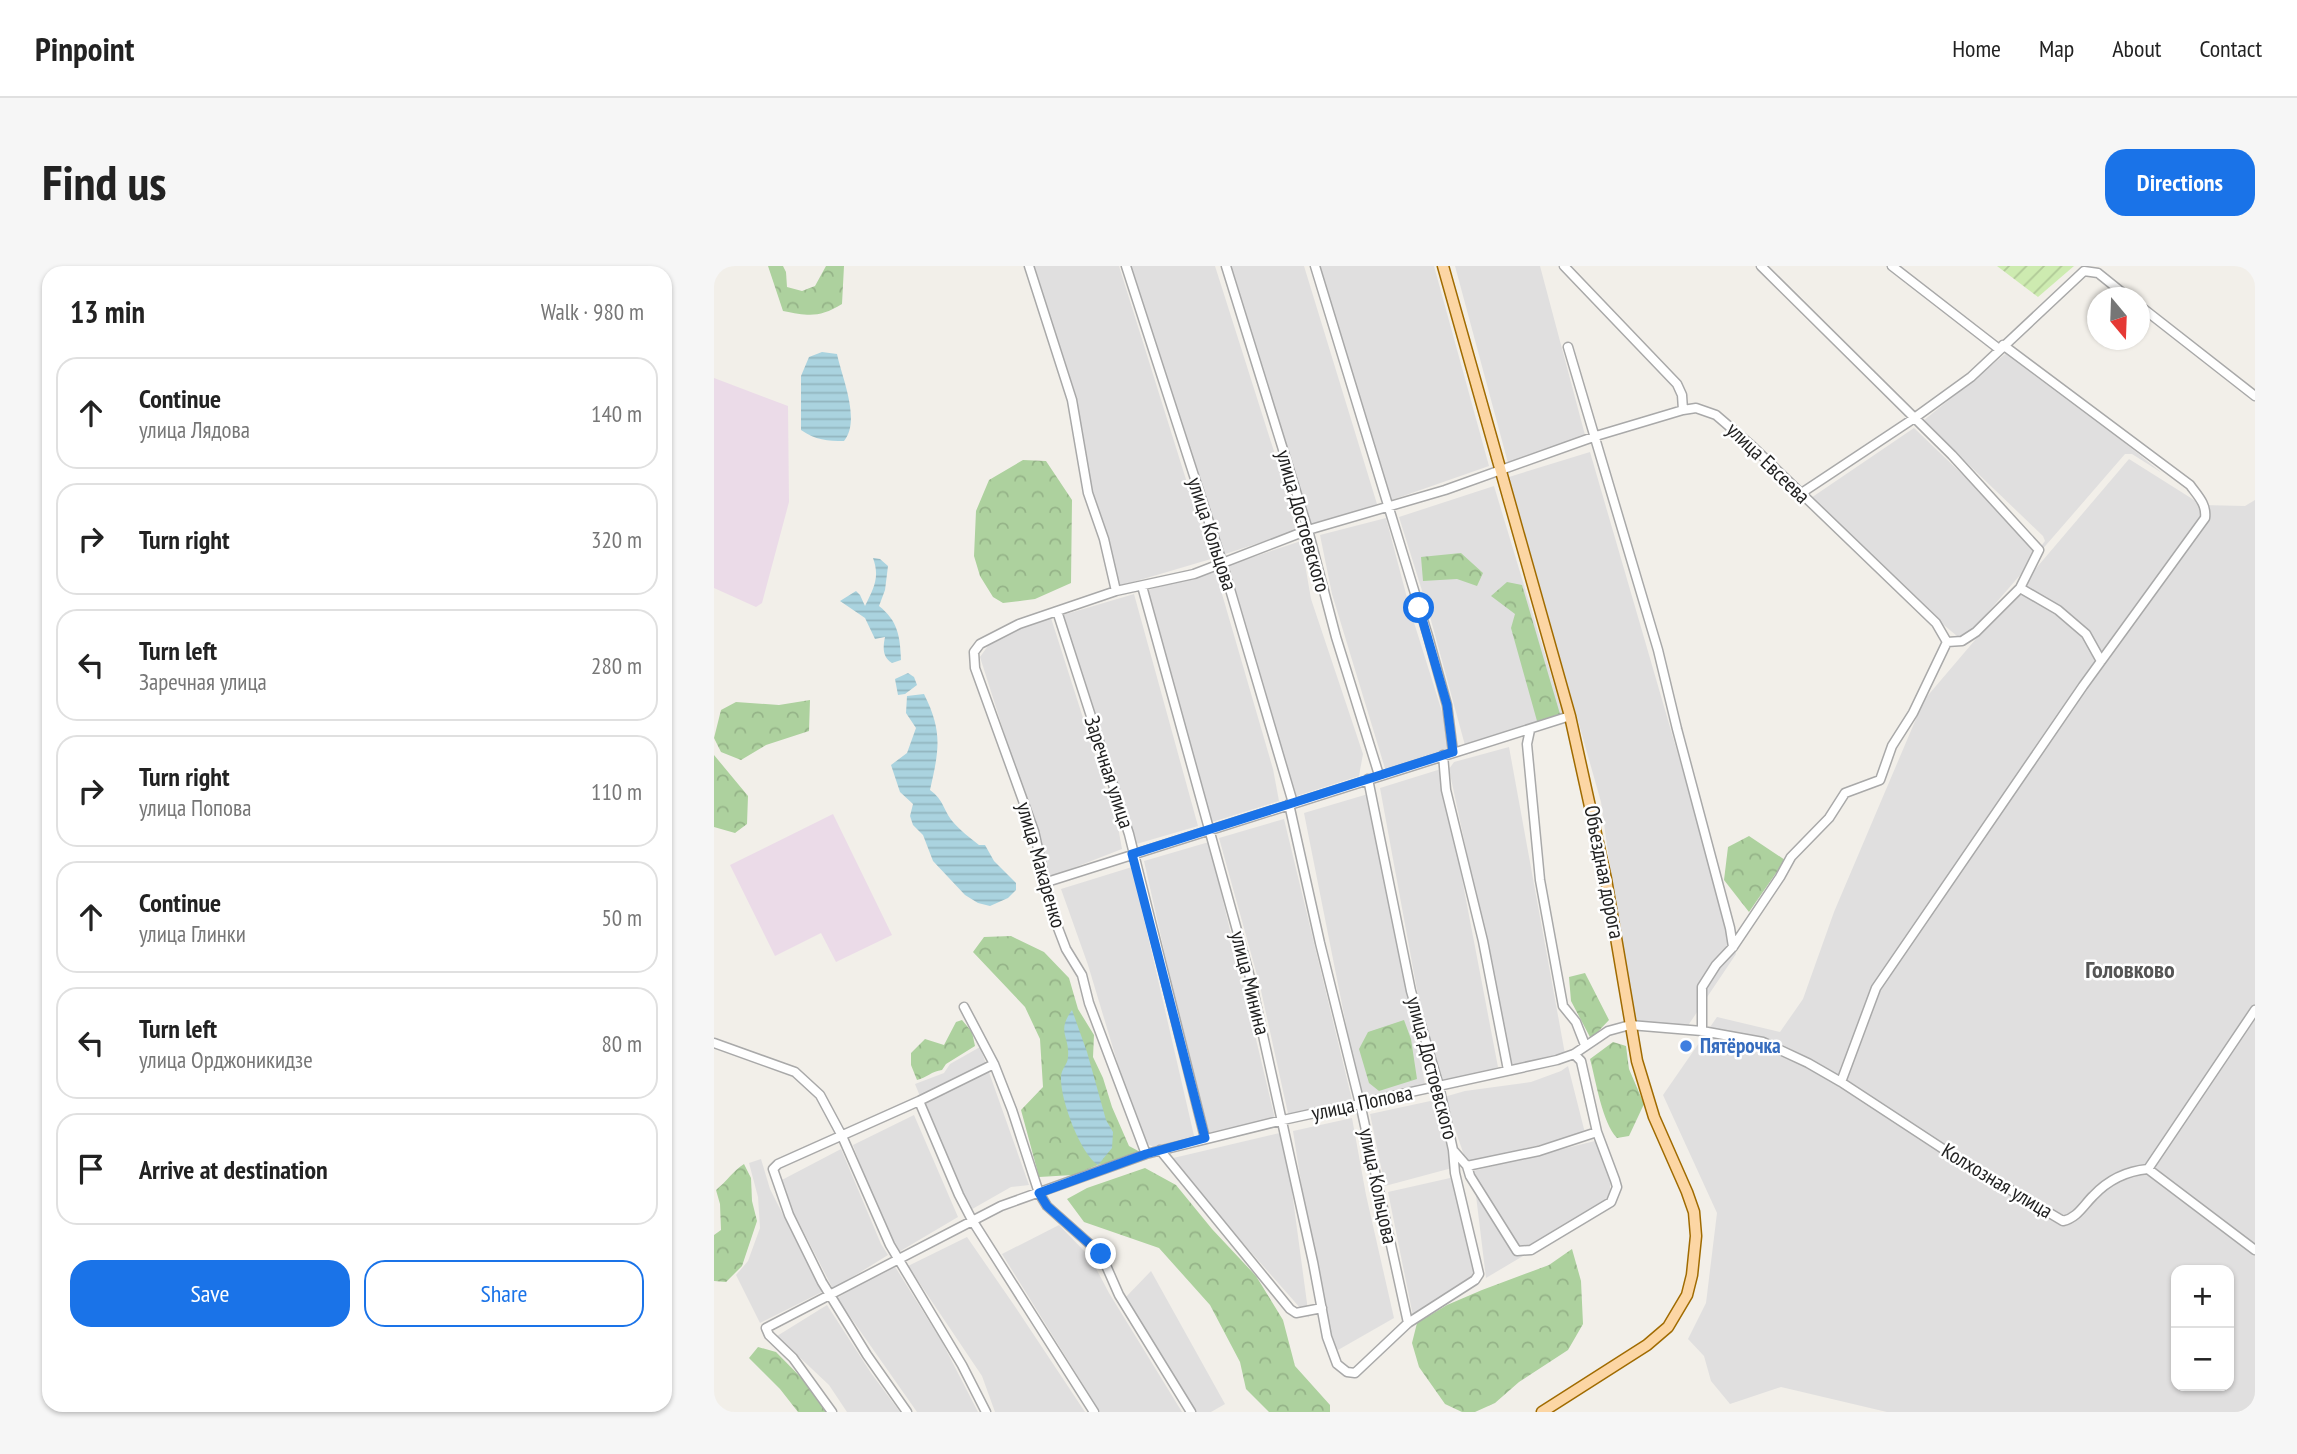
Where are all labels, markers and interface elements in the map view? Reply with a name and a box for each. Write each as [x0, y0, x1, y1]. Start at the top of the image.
text: Pinpoint [35, 27, 134, 70]
text: Home [1952, 33, 2001, 64]
text: Map [2039, 33, 2074, 64]
text: About [2112, 33, 2161, 64]
text: Contact [2199, 33, 2262, 64]
button: Directions [2105, 149, 2255, 216]
text: Find us [42, 150, 166, 214]
north arrow [2087, 287, 2150, 350]
text: 13 min [70, 292, 145, 331]
text: Walk · 980 m [541, 297, 644, 326]
text: Continue [139, 382, 221, 415]
icon: ahead [72, 394, 110, 432]
text: 140 m [591, 399, 642, 428]
text: улица Лядова [139, 415, 250, 444]
street label: улица Евсеева [1721, 416, 1816, 509]
street label: улица Достоевского [1270, 447, 1337, 595]
street label: улица Кольцова [1181, 474, 1243, 594]
icon: right [72, 520, 110, 558]
text: Turn right [139, 523, 230, 556]
text: 320 m [591, 525, 642, 554]
route start [1403, 592, 1434, 623]
text: Turn left [139, 634, 217, 667]
icon: left [72, 646, 110, 684]
text: 280 m [591, 651, 642, 680]
text: Заречная улица [139, 667, 267, 696]
street label: Заречная улица [1079, 712, 1140, 832]
text: Turn right [139, 760, 230, 793]
icon: right [72, 772, 110, 810]
text: 110 m [591, 777, 642, 806]
text: улица Попова [139, 793, 251, 822]
street label: улица Макаренко [1011, 799, 1072, 931]
street label: Объездная дорога [1578, 803, 1631, 941]
text: Continue [139, 886, 221, 919]
icon: ahead [72, 898, 110, 936]
text: 50 m [601, 903, 642, 932]
text: улица Глинки [139, 919, 246, 948]
street label: улица Минина [1225, 928, 1276, 1038]
district label: Головково [2085, 954, 2175, 985]
street label: улица Достоевского [1400, 994, 1465, 1142]
text: Turn left [139, 1012, 217, 1045]
icon: left [72, 1024, 110, 1062]
text: 80 m [601, 1029, 642, 1058]
place label: Пятёрочка [1700, 1032, 1781, 1059]
marker: Пятёрочка [1678, 1038, 1694, 1054]
text: улица Орджоникидзе [139, 1045, 313, 1074]
street label: улица Попова [1309, 1079, 1415, 1126]
street label: улица Кольцова [1353, 1126, 1404, 1246]
street label: Колхозная улица [1937, 1137, 2058, 1224]
icon: arrive [72, 1150, 110, 1188]
text: Arrive at destination [139, 1153, 328, 1186]
route end [1085, 1238, 1116, 1269]
button: Save [70, 1260, 350, 1327]
button: Share [364, 1260, 644, 1327]
map controls [2171, 1265, 2234, 1391]
button: + [2171, 1265, 2234, 1328]
button: − [2171, 1328, 2234, 1391]

